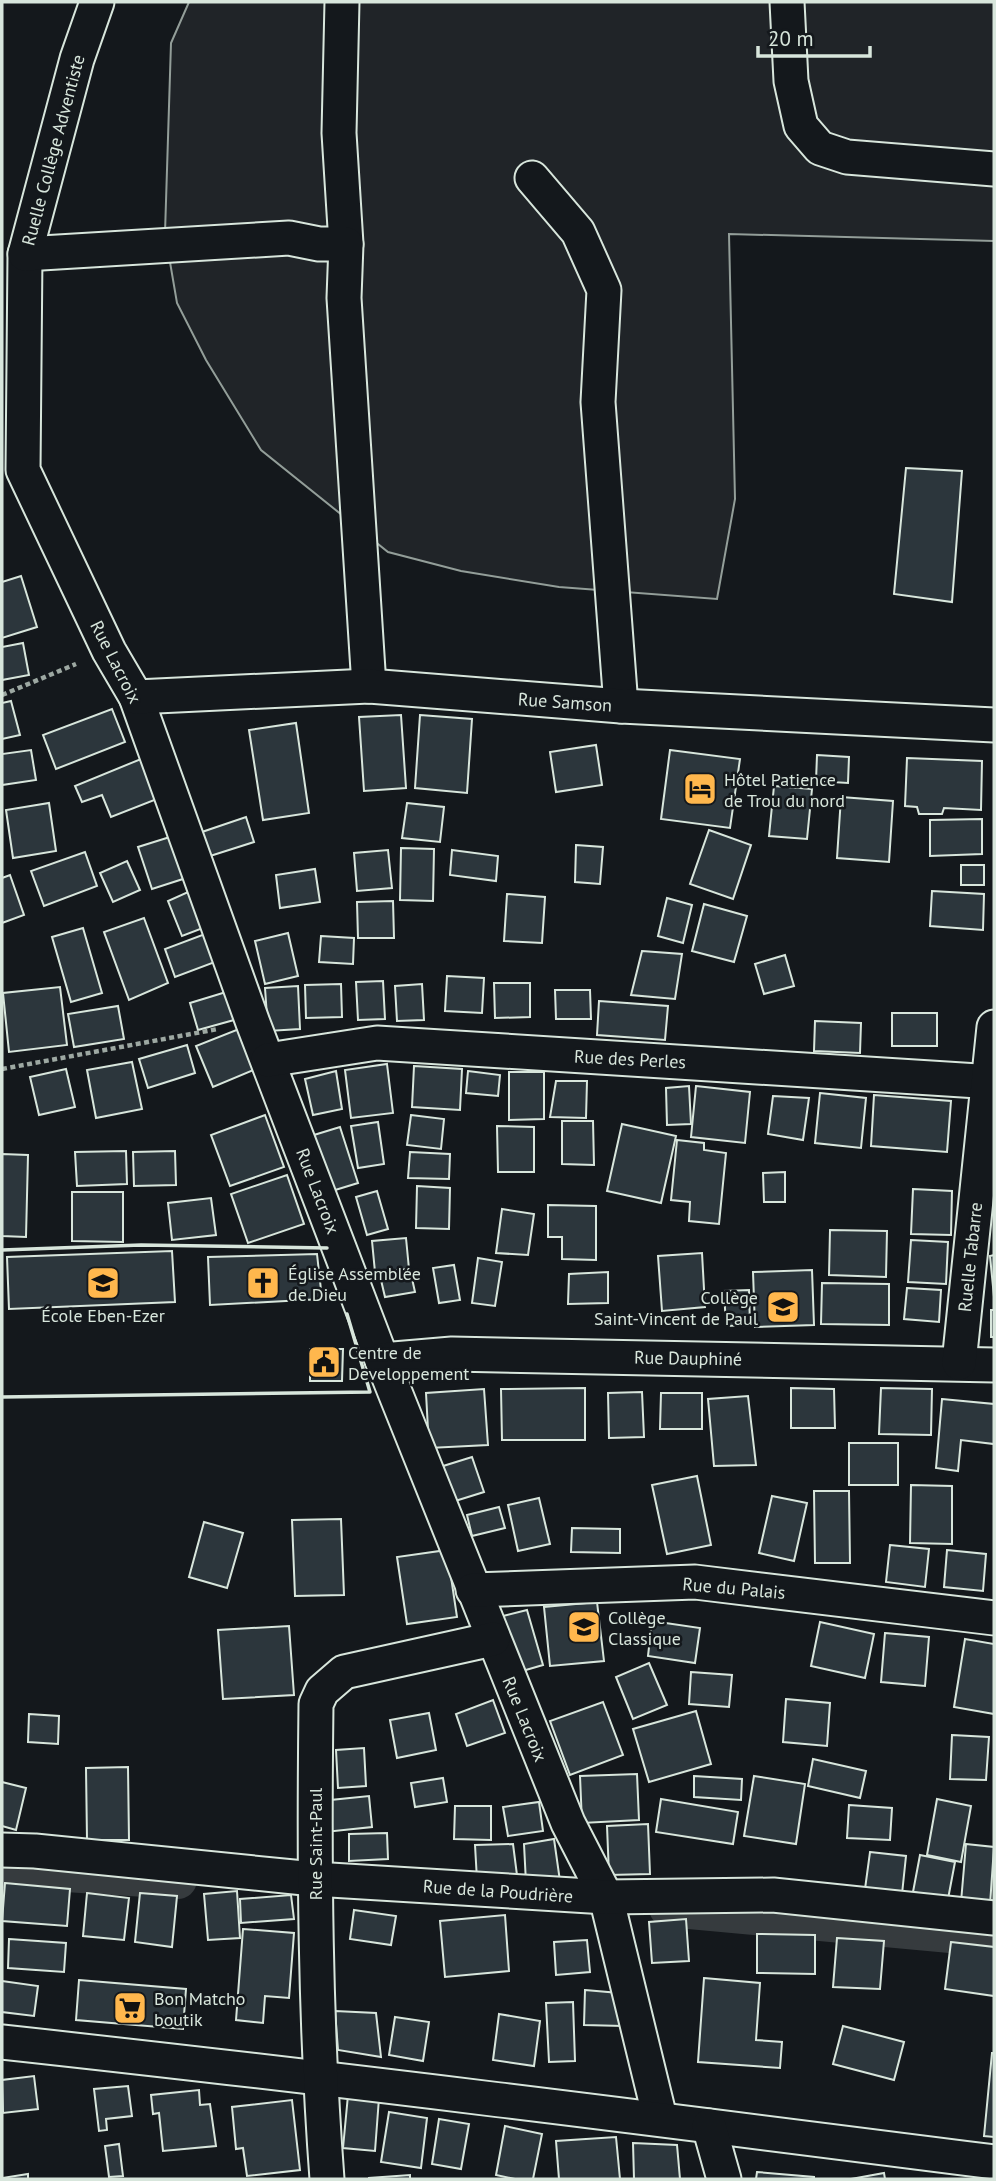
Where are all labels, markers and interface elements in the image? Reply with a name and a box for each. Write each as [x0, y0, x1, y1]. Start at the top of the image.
scale bar [758, 14, 870, 58]
text: 20 m [768, 25, 814, 52]
street label: Ruelle Collège Adventiste [16, 52, 90, 248]
street label: Rue Lacroix [85, 617, 147, 707]
street label: Rue Samson [517, 687, 613, 717]
place label: Hôtel Patience de Trou du nord [724, 768, 845, 812]
hotel icon: Hôtel Patience de Trou du nord [681, 770, 719, 808]
street label: Rue des Perles [573, 1045, 687, 1073]
street label: Rue Lacroix [291, 1145, 345, 1237]
street label: Ruelle Tabarre [953, 1201, 987, 1313]
place label: Église Assemblée de Dieu [288, 1262, 421, 1306]
school or university icon: École Eben-Ezer [84, 1264, 122, 1302]
church icon: Église Assemblée de Dieu [244, 1264, 282, 1302]
place label: Collège Saint-Vincent de Paul [594, 1286, 759, 1330]
school or university icon: Collège Saint-Vincent de Paul [764, 1288, 802, 1326]
place label: École Eben-Ezer [41, 1304, 165, 1327]
place label: Centre de Developpement [348, 1341, 469, 1385]
public building icon: Centre de Developpement [305, 1343, 343, 1381]
street label: Rue Dauphiné [634, 1346, 742, 1370]
street label: Rue du Palais [682, 1572, 786, 1604]
place label: Collège Classique [608, 1606, 681, 1650]
school or university icon: Collège Classique [565, 1608, 603, 1646]
street label: Rue Lacroix [497, 1673, 553, 1765]
street label: Rue Saint-Paul [304, 1787, 327, 1900]
street label: Rue de la Poudrière [422, 1874, 574, 1908]
place label: Bon Matcho boutik [154, 1987, 246, 2031]
supermarket icon: Bon Matcho boutik [111, 1989, 149, 2027]

